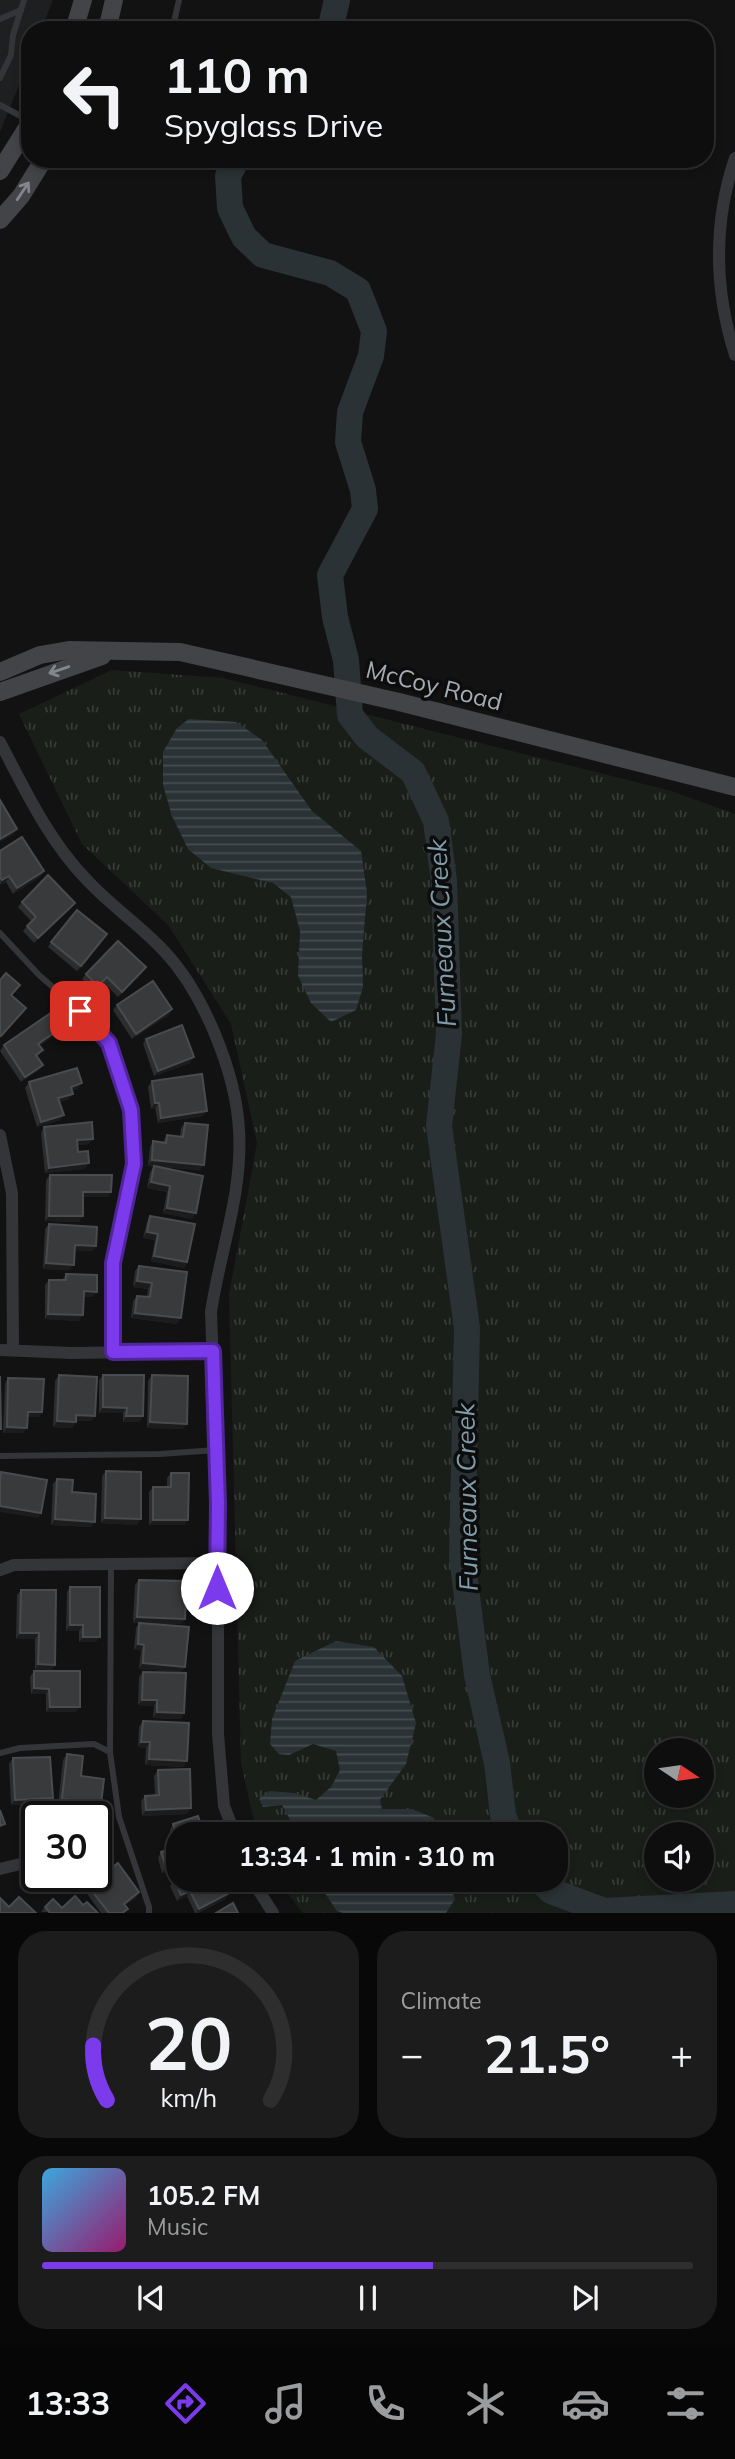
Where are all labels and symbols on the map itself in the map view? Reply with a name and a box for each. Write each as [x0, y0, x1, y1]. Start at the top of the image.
one-way arrow [16, 182, 31, 201]
street label: McCoy Road [363, 654, 506, 716]
one-way arrow [48, 665, 70, 677]
water label: Furneaux Creek [420, 838, 463, 1028]
pin [50, 981, 110, 1041]
water label: Furneaux Creek [448, 1402, 485, 1591]
position arrow [180, 1551, 254, 1625]
north arrow [644, 1738, 714, 1808]
speed limit sign: 30 [21, 1801, 112, 1892]

